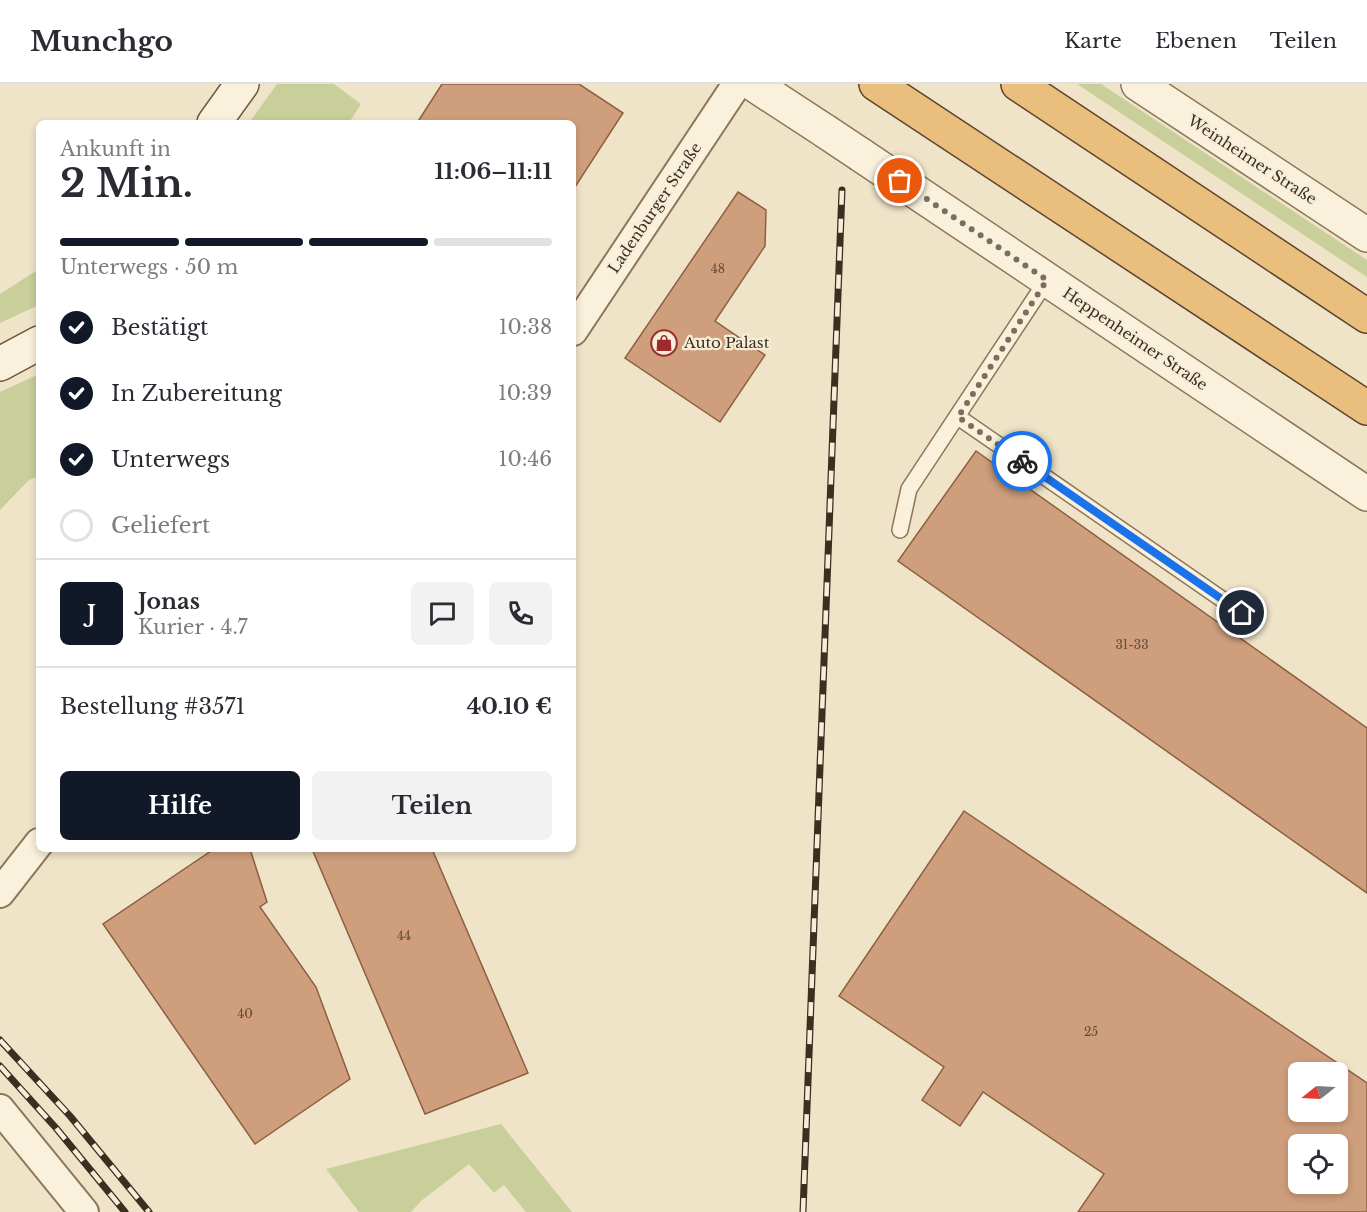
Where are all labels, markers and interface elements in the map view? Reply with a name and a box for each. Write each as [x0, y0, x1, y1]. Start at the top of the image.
text: Munchgo [30, 24, 173, 59]
text: Karte [1064, 28, 1122, 54]
text: Ebenen [1155, 28, 1237, 54]
text: Teilen [1270, 28, 1337, 54]
street label: Weinheimer Straße [1183, 110, 1320, 208]
text: Ankunft in [60, 137, 171, 161]
street label: Ladenburger Straße [604, 139, 705, 277]
pin [874, 155, 925, 206]
text: 11:06–11:11 [434, 158, 552, 185]
text: 2 Min. [60, 159, 193, 208]
icon: bag [883, 164, 916, 197]
text: Unterwegs · 50 m [60, 255, 238, 279]
house number: 48 [711, 261, 725, 276]
street label: Heppenheimer Straße [1059, 283, 1211, 394]
icon: check [60, 311, 93, 344]
text: Bestätigt [111, 314, 208, 341]
text: 10:38 [499, 315, 552, 339]
shop icon: Auto Palast [649, 328, 679, 358]
place label: Auto Palast [683, 333, 770, 352]
icon: check [60, 377, 93, 410]
text: In Zubereitung [111, 380, 282, 407]
text: 10:39 [498, 381, 552, 405]
courier [992, 431, 1052, 491]
icon: check [60, 443, 93, 476]
icon: bike [1006, 445, 1039, 478]
text: Unterwegs [111, 446, 230, 473]
text: 10:46 [499, 447, 552, 471]
text: Geliefert [111, 512, 210, 539]
button: chat [411, 582, 474, 645]
button: phone [489, 582, 552, 645]
pin [1216, 587, 1267, 638]
text: Jonas [138, 588, 200, 615]
icon: home [1225, 596, 1258, 629]
text: J [87, 600, 96, 627]
text: Kurier · 4.7 [138, 615, 248, 639]
house number: 31-33 [1115, 637, 1149, 652]
text: Bestellung #3571 [60, 693, 245, 720]
text: 40.10 € [467, 693, 552, 720]
button: Hilfe [60, 771, 300, 840]
button: Teilen [312, 771, 552, 840]
house number: 44 [397, 928, 411, 943]
house number: 40 [237, 1006, 253, 1021]
house number: 25 [1084, 1024, 1098, 1039]
north arrow [1288, 1062, 1348, 1122]
map controls [1288, 1062, 1348, 1194]
button: locate [1288, 1134, 1348, 1194]

